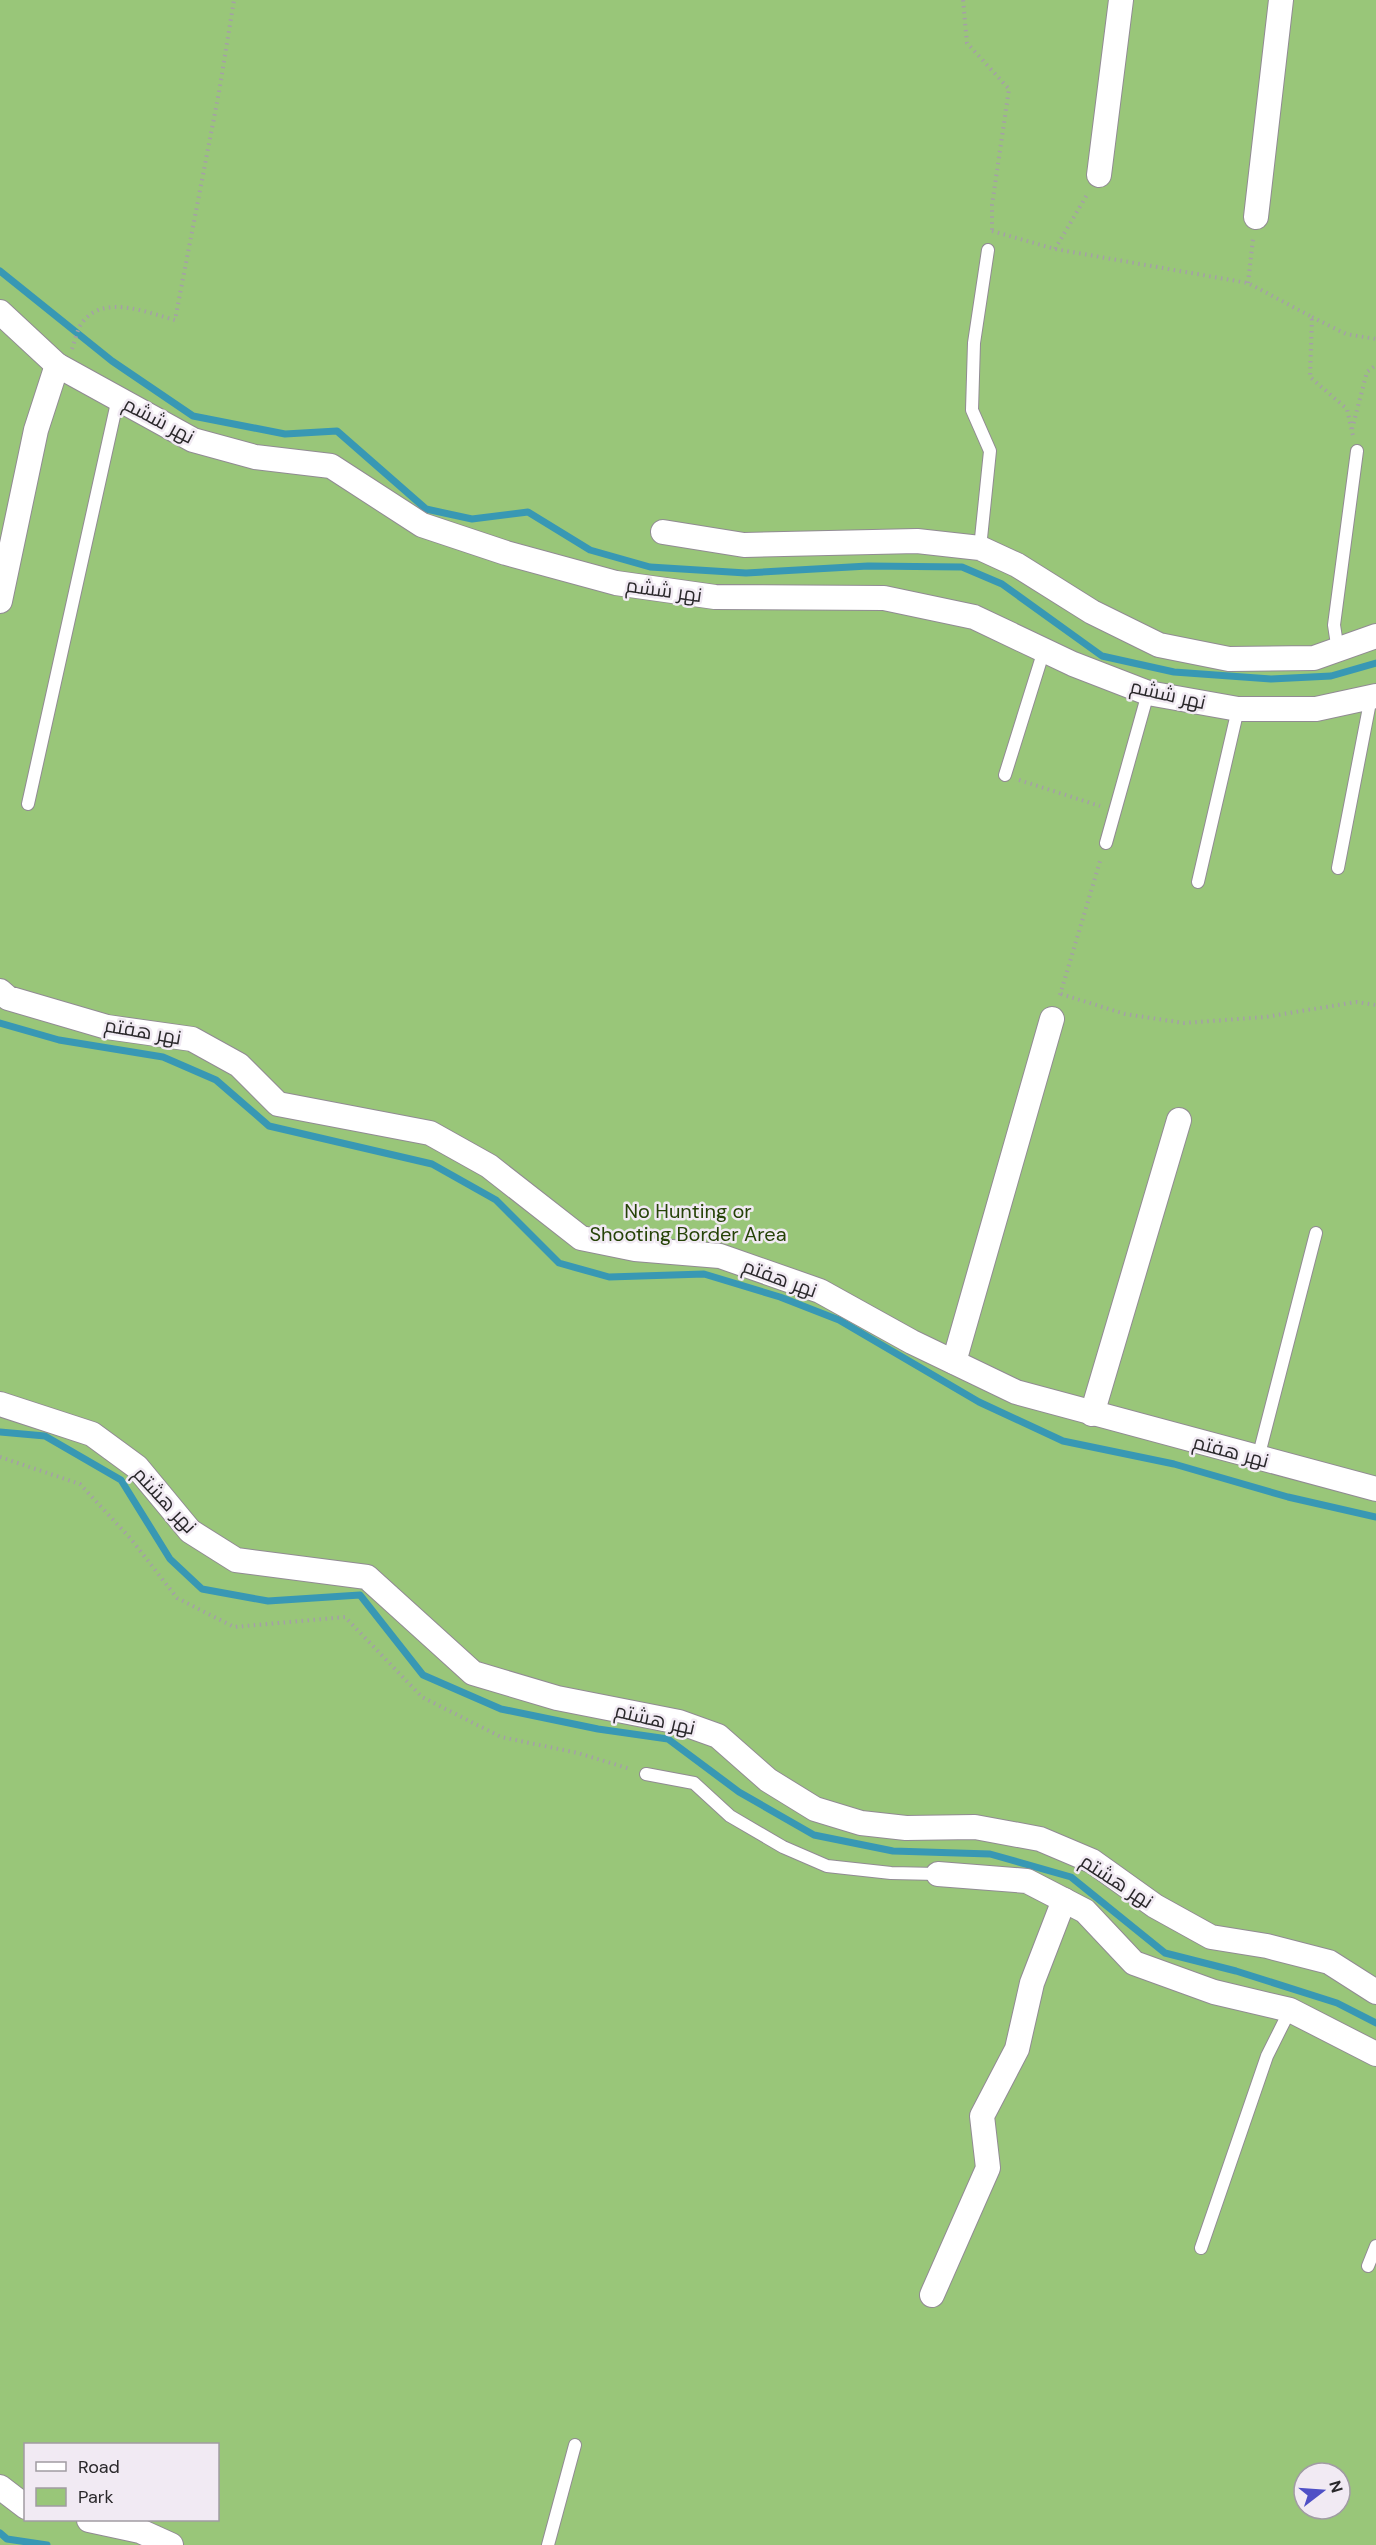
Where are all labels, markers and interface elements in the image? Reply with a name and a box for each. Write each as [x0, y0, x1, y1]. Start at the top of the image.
street label: نهر ششم [119, 390, 199, 450]
street label: نهر ششم [624, 572, 704, 609]
street label: نهر ششم [1127, 673, 1208, 716]
street label: نهر هفتم [102, 1011, 183, 1052]
park label: No Hunting or Shooting Border Area [589, 1198, 787, 1247]
street label: نهر هفتم [739, 1253, 821, 1304]
street label: نهر هفتم [1190, 1428, 1272, 1475]
street label: نهر هشتم [127, 1461, 202, 1540]
street label: نهر هشتم [612, 1697, 698, 1742]
street label: نهر هشتم [1075, 1848, 1158, 1915]
legend [24, 2443, 219, 2521]
text: Road [78, 2455, 120, 2479]
north arrow [1292, 2461, 1352, 2521]
text: N [1324, 2478, 1348, 2495]
text: Park [78, 2485, 114, 2509]

